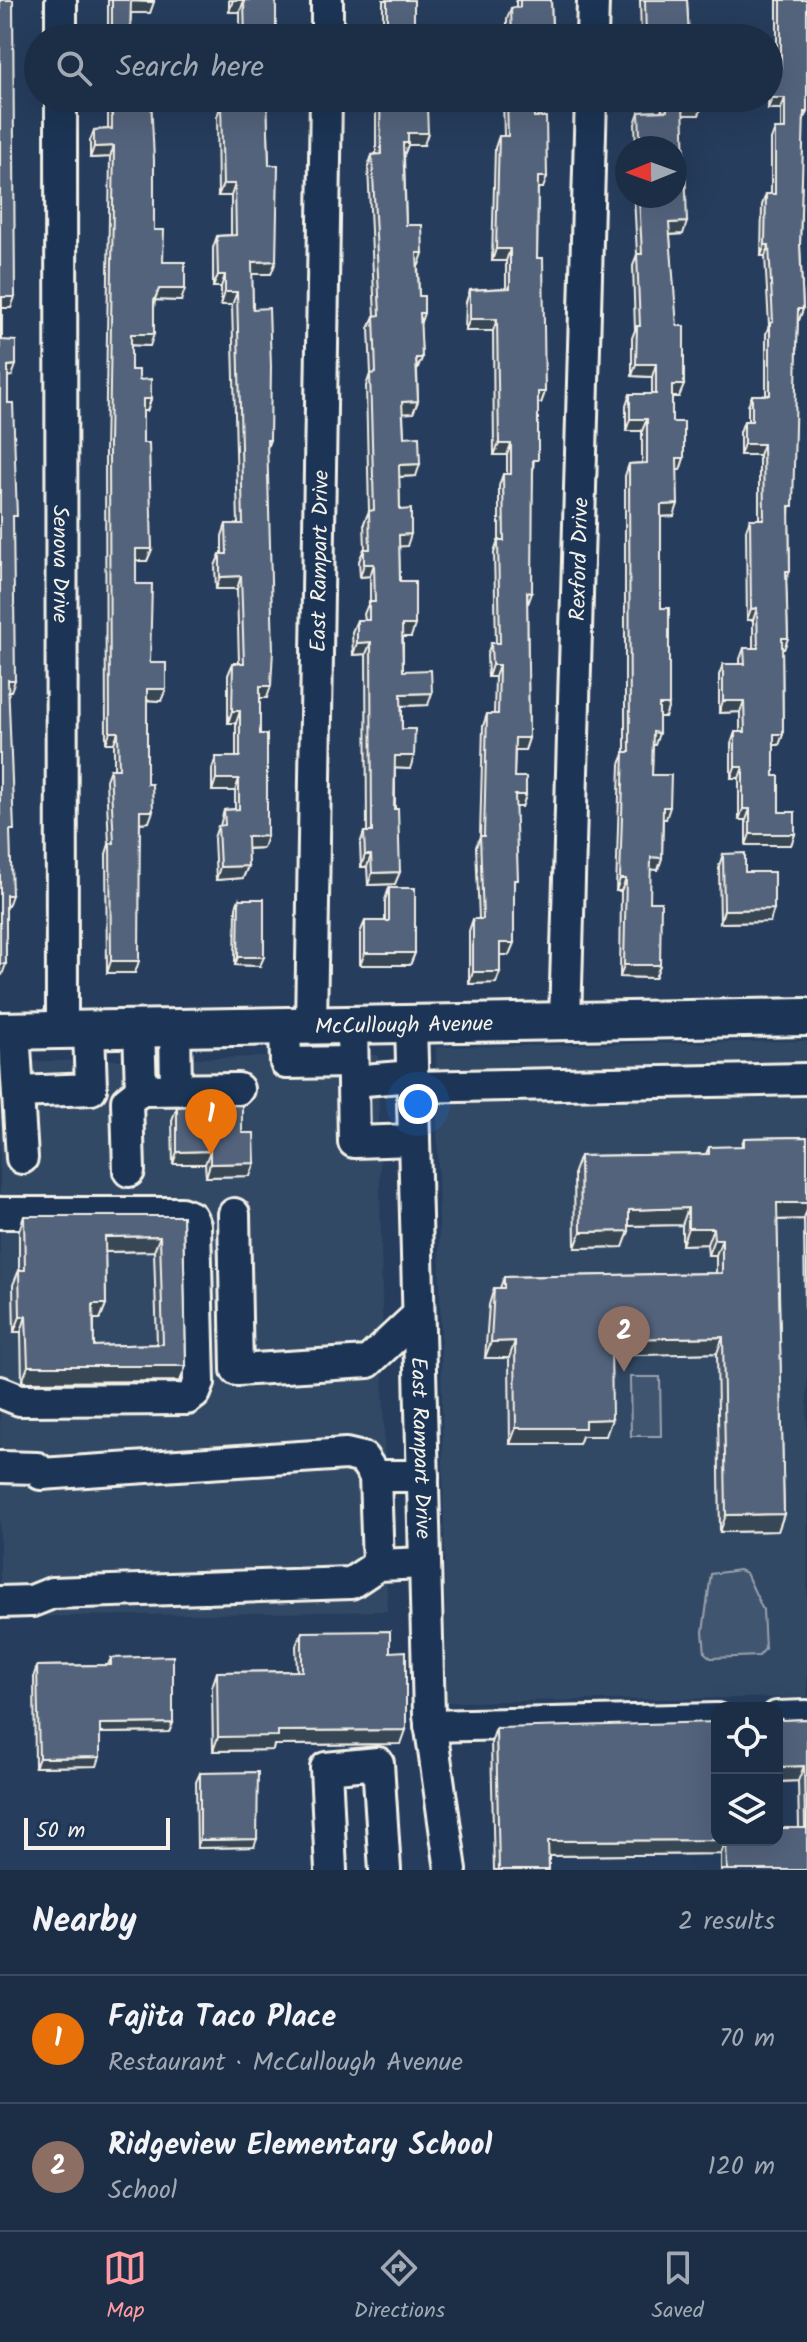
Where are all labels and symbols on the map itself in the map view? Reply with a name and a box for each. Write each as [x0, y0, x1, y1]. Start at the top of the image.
north arrow [615, 136, 687, 208]
street label: East Rampart Drive [302, 470, 340, 652]
street label: Rexford Drive [561, 497, 600, 621]
street label: Senova Drive [41, 505, 77, 623]
street label: McCullough Avenue [315, 1007, 493, 1046]
your location [398, 1084, 438, 1124]
pin: 1 [185, 1089, 237, 1155]
pin: 2 [598, 1306, 650, 1372]
street label: East Rampart Drive [400, 1356, 439, 1539]
scale bar [24, 1814, 170, 1850]

